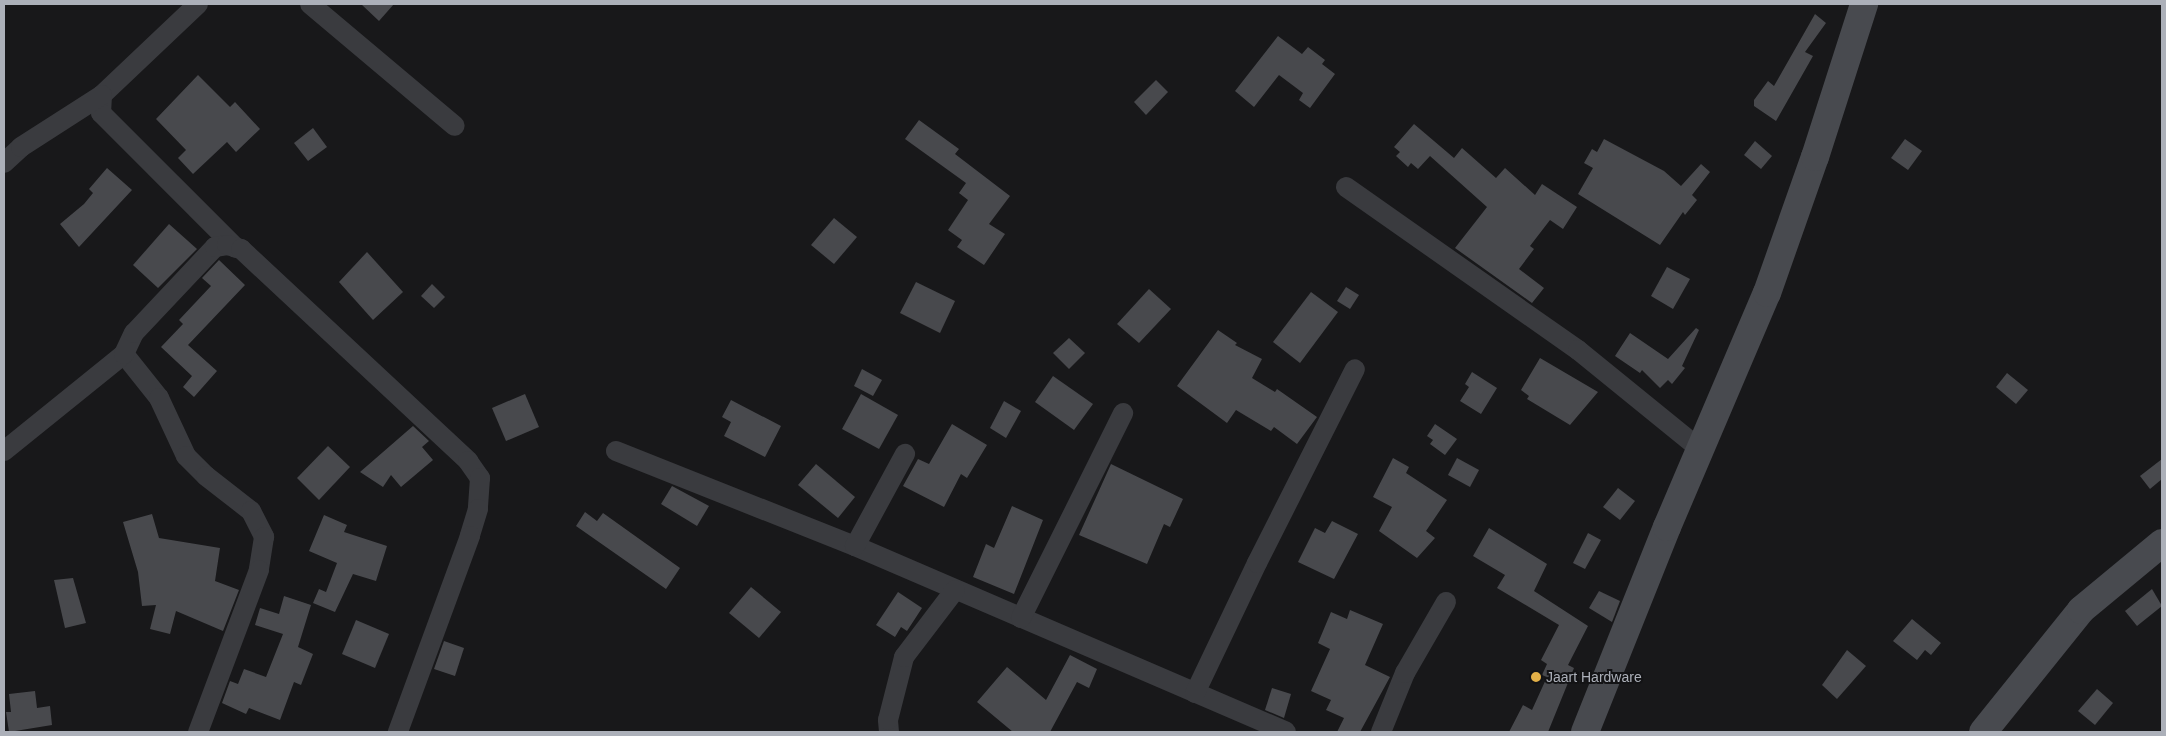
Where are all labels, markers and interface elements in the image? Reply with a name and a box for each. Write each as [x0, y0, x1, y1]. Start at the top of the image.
place label: Jaart Hardware [1546, 669, 1642, 685]
marker: Jaart Hardware [1530, 671, 1542, 683]

